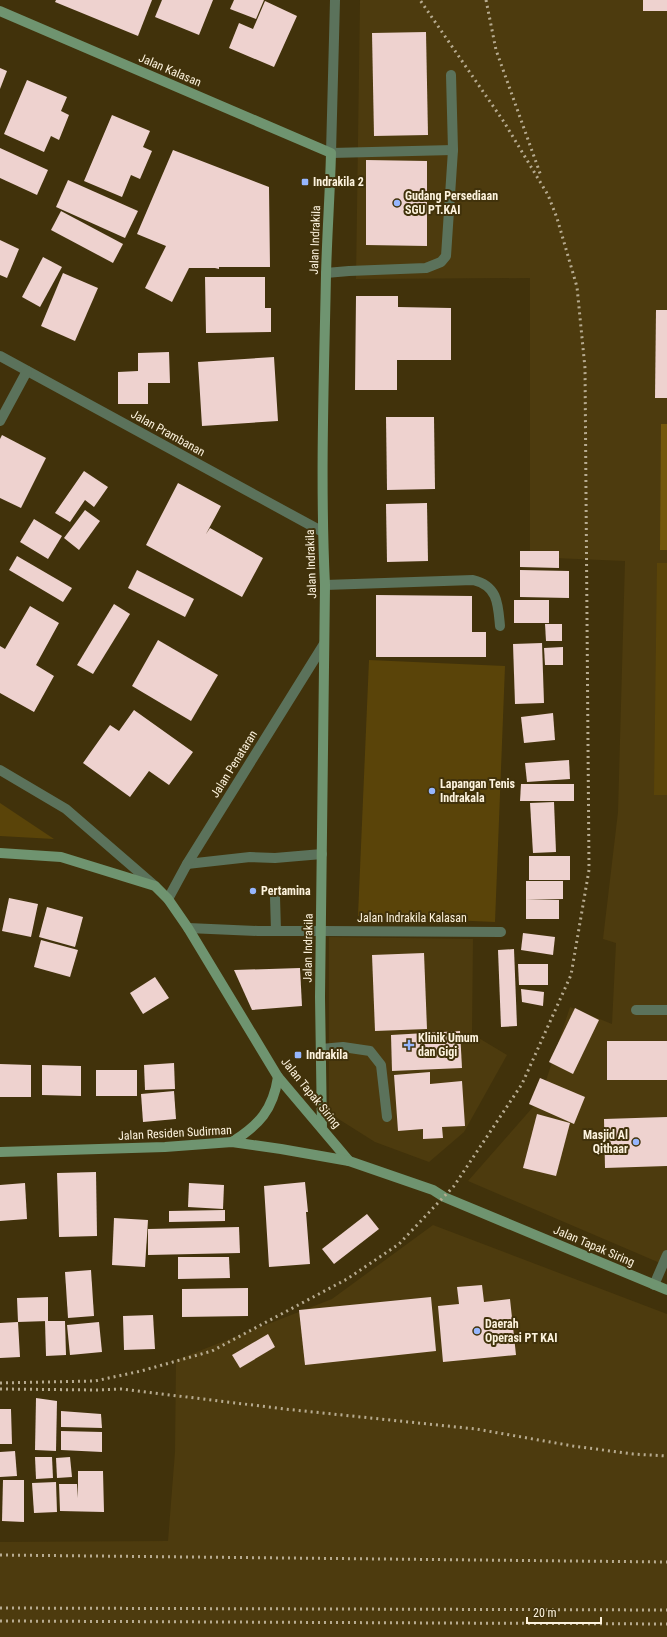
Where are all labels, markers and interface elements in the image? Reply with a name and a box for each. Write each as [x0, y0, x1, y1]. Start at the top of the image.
street label: Jalan Kalasan [137, 51, 203, 89]
place label: Indrakila 2 [313, 175, 364, 189]
marker: Indrakila 2 [300, 177, 310, 187]
place label: Gudang Persediaan SGU PT.KAI [405, 189, 498, 217]
marker: Gudang Persediaan SGU PT.KAI [392, 198, 402, 208]
street label: Jalan Indrakila [307, 205, 323, 275]
street label: Jalan Prambanan [129, 407, 208, 459]
street label: Jalan Indrakila [303, 529, 319, 599]
street label: Jalan Penataran [208, 728, 260, 800]
place label: Lapangan Tenis Indrakala [440, 777, 516, 805]
marker: Lapangan Tenis Indrakala [427, 786, 437, 796]
place label: Pertamina [261, 884, 311, 898]
marker: Pertamina [248, 886, 258, 896]
street label: Jalan Indrakila Kalasan [357, 911, 467, 925]
street label: Jalan Indrakila [300, 913, 316, 983]
place label: Klinik Umum dan Gigi [418, 1031, 479, 1059]
marker: Klinik Umum dan Gigi [403, 1039, 415, 1051]
place label: Indrakila [306, 1048, 348, 1062]
marker: Indrakila [293, 1050, 303, 1060]
street label: Jalan Tapak Siring [278, 1055, 344, 1131]
street label: Jalan Residen Sudirman [118, 1123, 232, 1143]
place label: Masjid Al Qithaar [583, 1128, 628, 1156]
marker: Masjid Al Qithaar [631, 1137, 641, 1147]
street label: Jalan Tapak Siring [551, 1223, 637, 1269]
place label: Daerah Operasi PT KAI [485, 1317, 557, 1345]
marker: Daerah Operasi PT KAI [472, 1326, 482, 1336]
scale bar [527, 1599, 601, 1625]
text: 20 m [533, 1606, 557, 1620]

